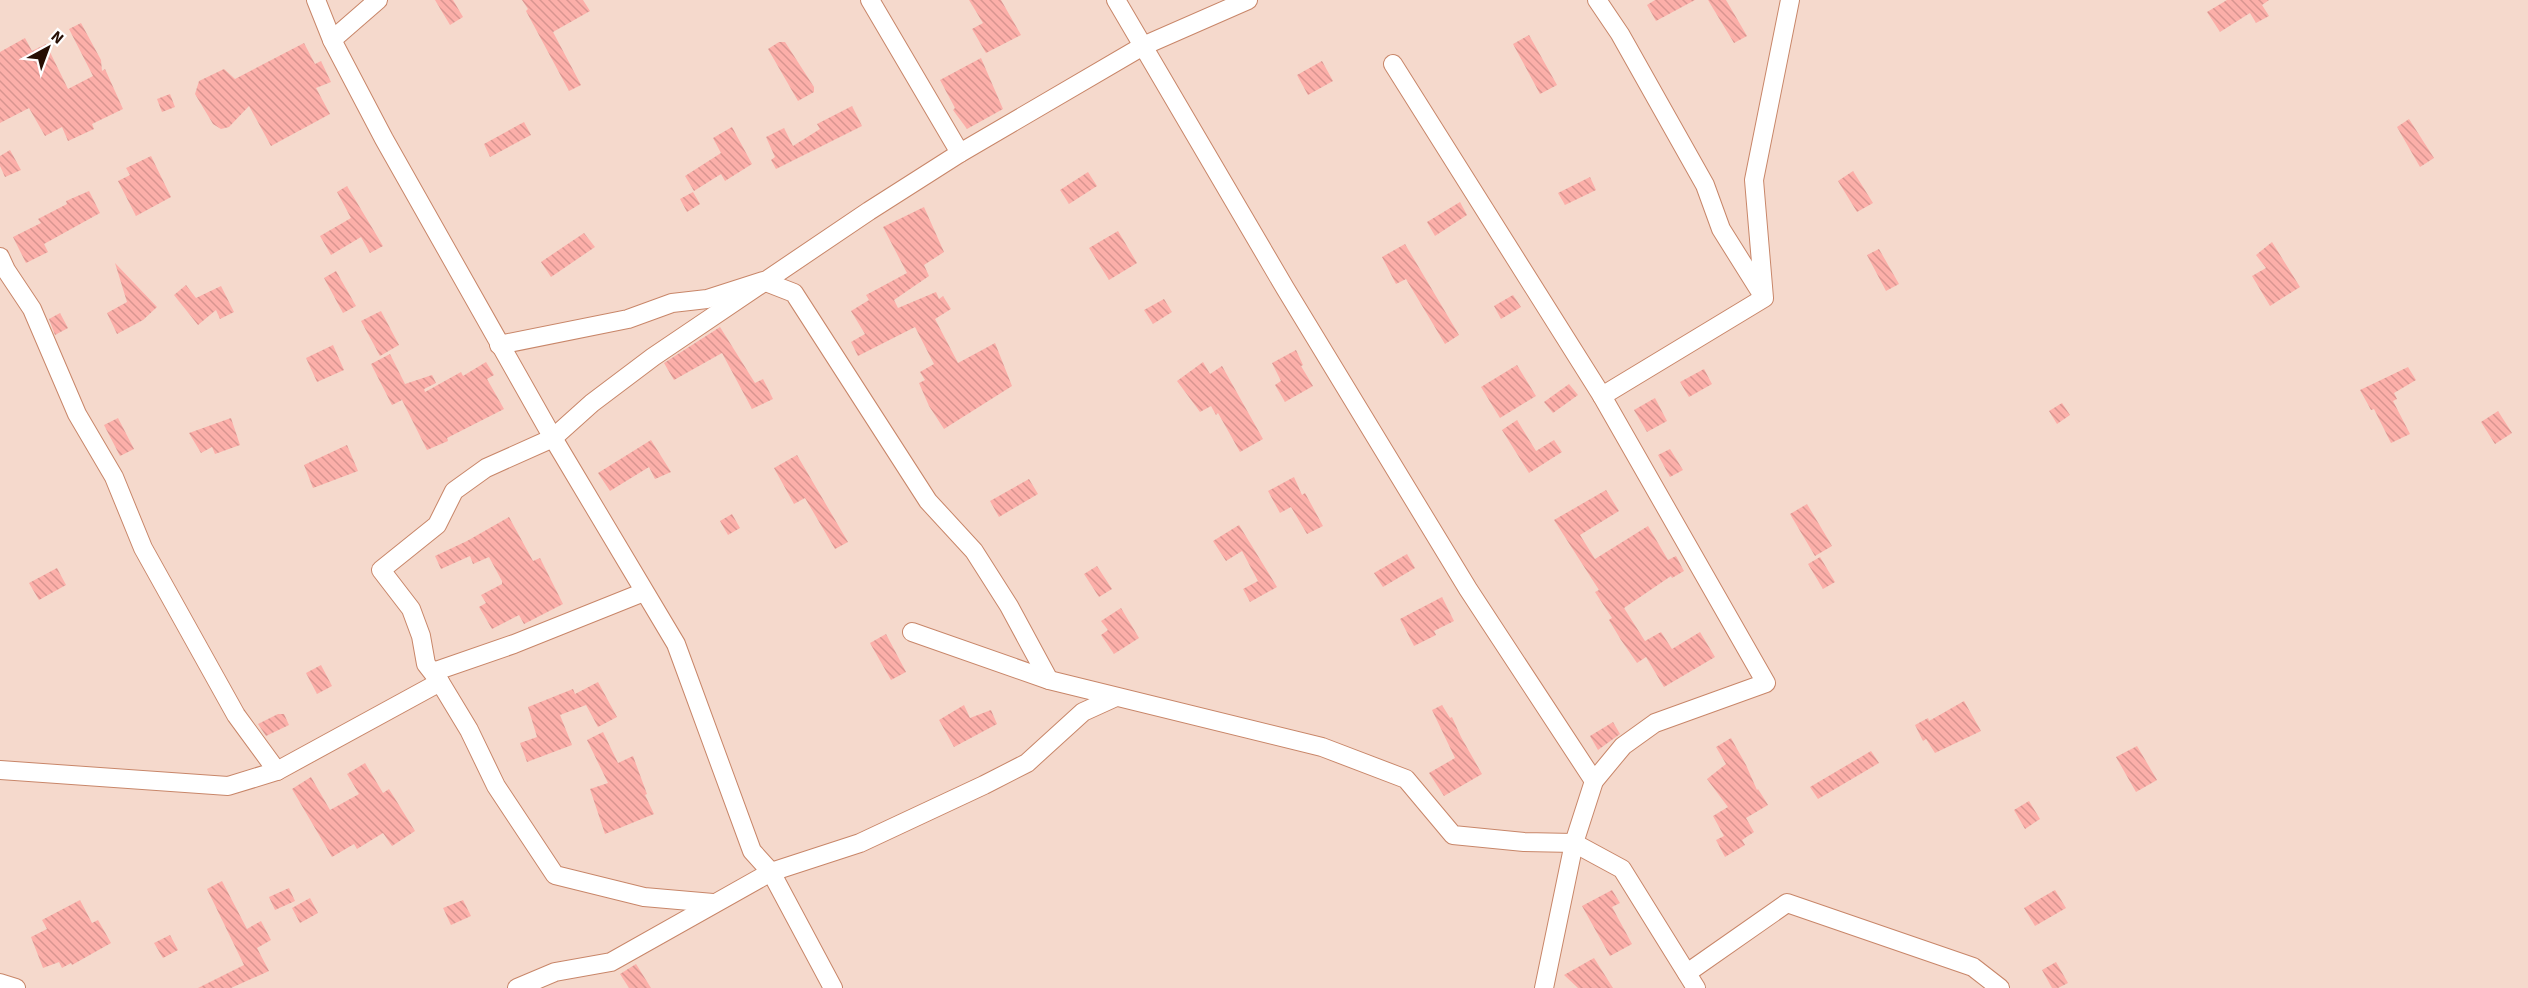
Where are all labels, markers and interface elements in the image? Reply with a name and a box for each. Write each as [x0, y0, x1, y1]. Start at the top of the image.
north arrow [18, 18, 78, 78]
text: N [46, 26, 68, 49]

